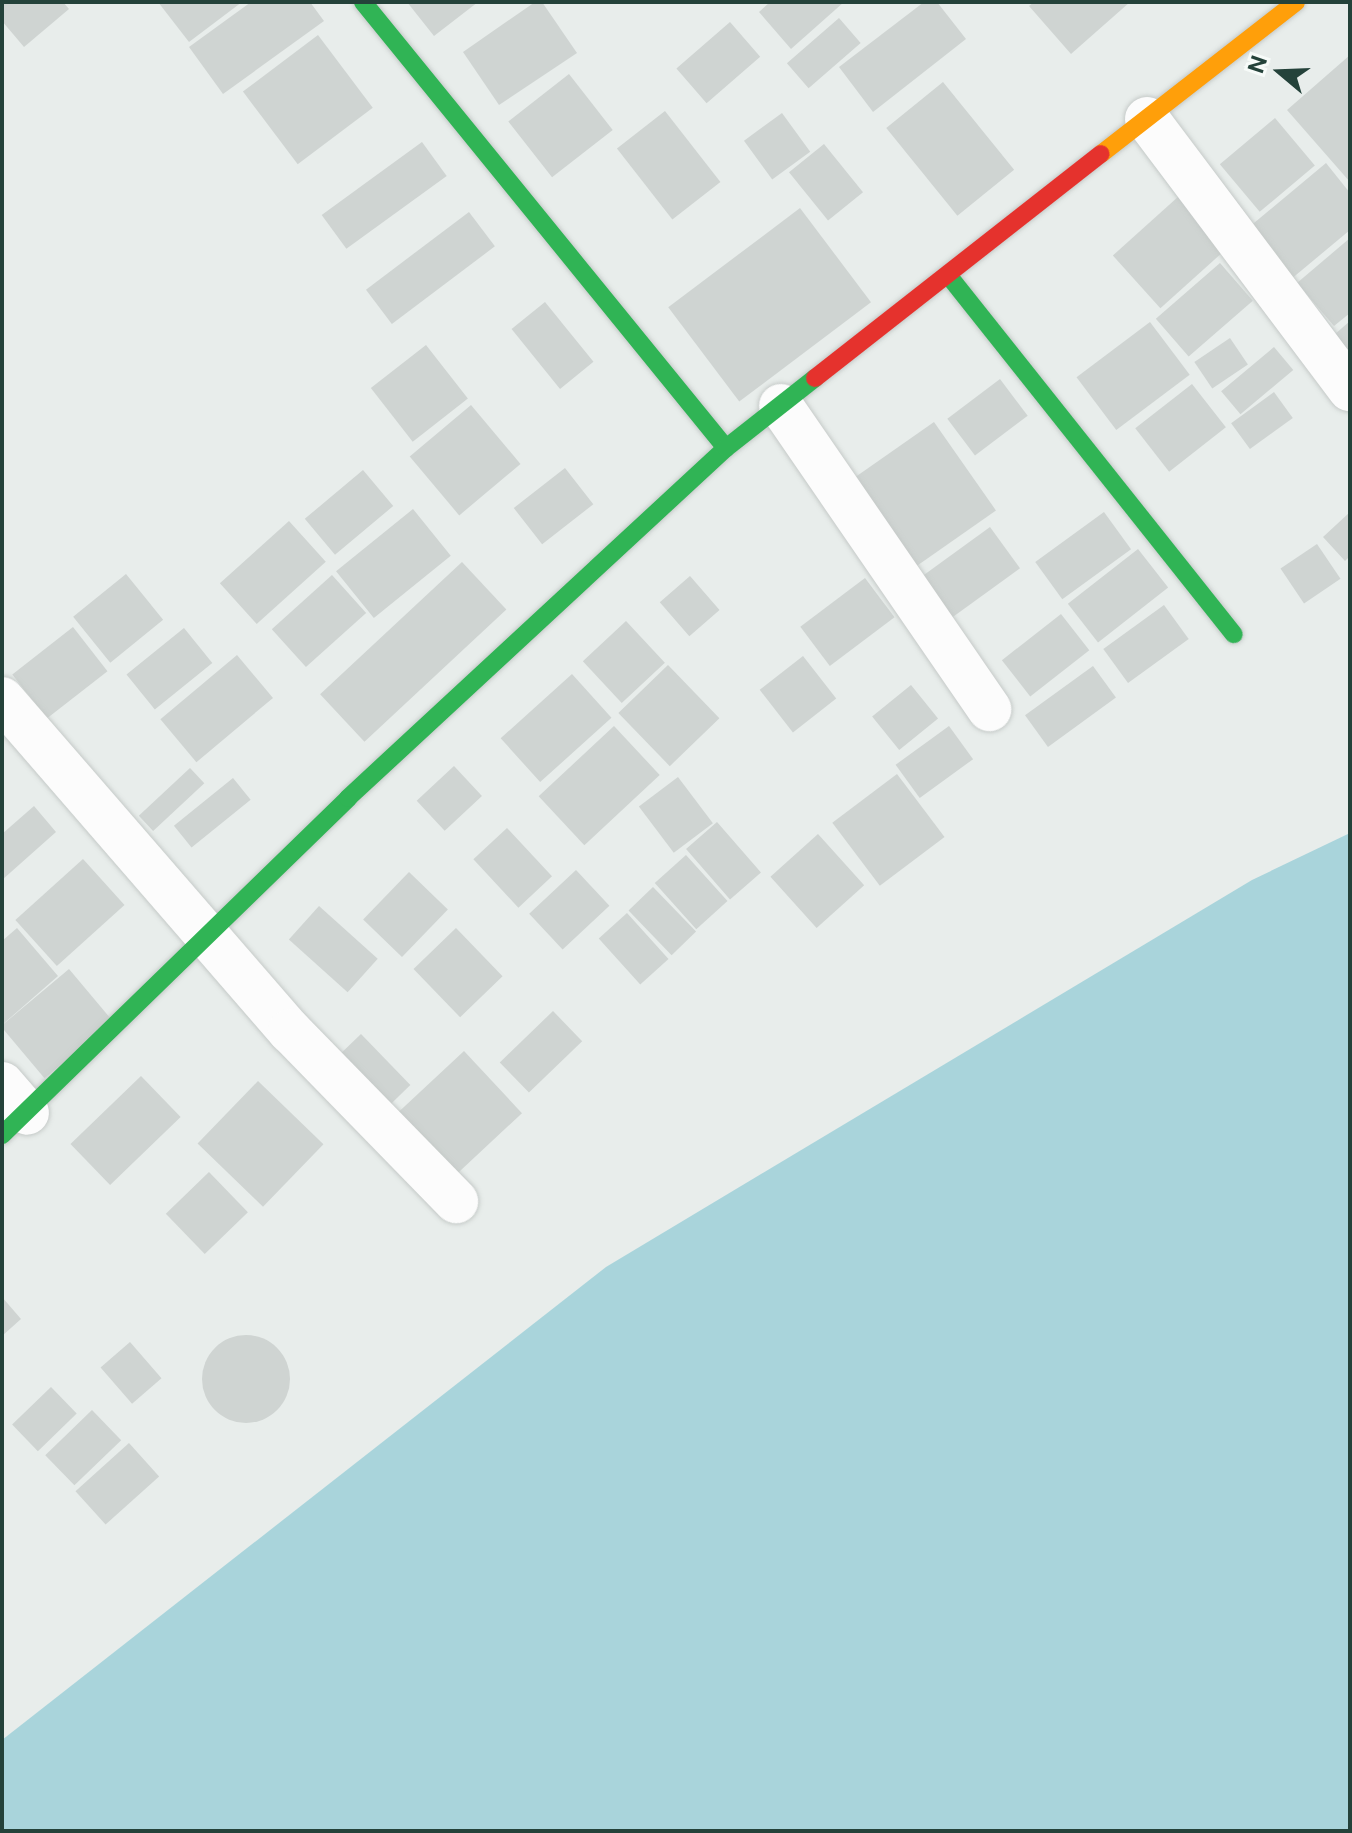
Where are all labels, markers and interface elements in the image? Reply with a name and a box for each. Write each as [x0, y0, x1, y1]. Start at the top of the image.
north arrow [1240, 32, 1320, 112]
text: N [1242, 52, 1272, 77]

